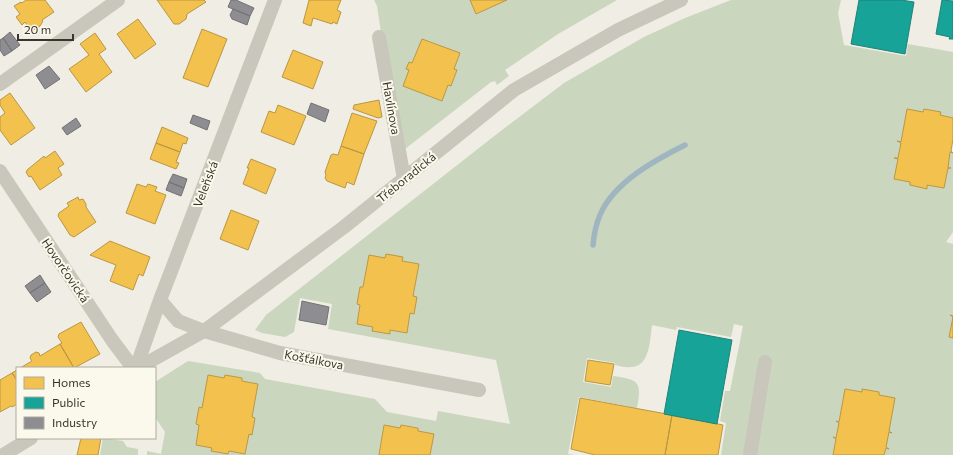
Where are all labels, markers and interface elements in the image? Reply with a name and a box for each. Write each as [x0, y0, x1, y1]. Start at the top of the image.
scale bar [18, 16, 73, 42]
text: 20 m [24, 22, 51, 36]
street label: Havlínova [380, 80, 404, 136]
street label: Třeboradická [374, 149, 438, 205]
street label: Veleňská [190, 159, 220, 209]
street label: Hovorčovická [39, 235, 93, 305]
street label: Košťálkova [283, 346, 345, 372]
legend [16, 367, 156, 439]
text: Homes [52, 375, 90, 389]
text: Public [52, 395, 85, 409]
text: Industry [52, 415, 97, 429]

